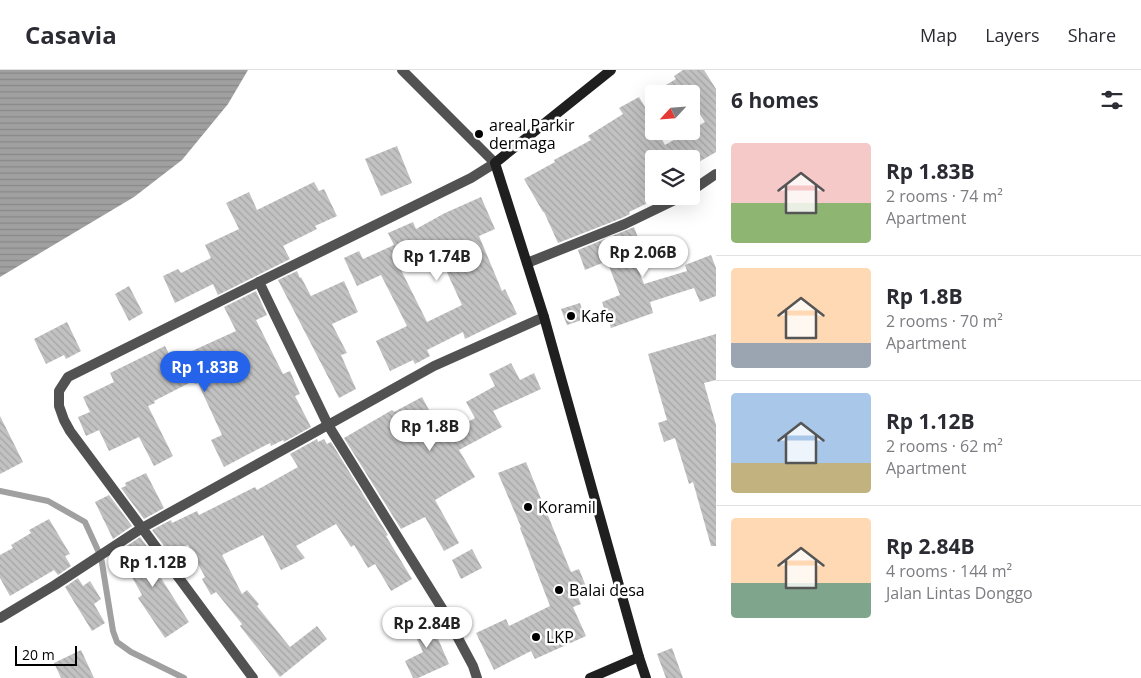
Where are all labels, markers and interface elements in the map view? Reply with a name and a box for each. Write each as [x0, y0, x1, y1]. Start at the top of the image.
text: Casavia [25, 18, 117, 51]
text: Map [920, 23, 957, 47]
text: Layers [985, 23, 1040, 47]
text: Share [1068, 23, 1116, 47]
north arrow [645, 85, 700, 140]
map controls [645, 85, 700, 205]
text: 6 homes [731, 86, 819, 114]
icon: filters [1098, 86, 1126, 114]
place label: areal Parkir dermaga [489, 114, 575, 154]
marker: areal Parkir dermaga [473, 128, 485, 140]
button: layers [645, 150, 700, 205]
text: Rp 1.83B [886, 157, 975, 185]
icon: home [771, 163, 831, 223]
text: 2 rooms · 74 m² [886, 185, 1003, 207]
text: Apartment [886, 207, 966, 229]
pin: Rp 2.06B [591, 236, 695, 278]
pin: Rp 1.74B [385, 240, 489, 282]
text: Rp 2.06B [609, 241, 677, 263]
text: Rp 1.74B [403, 245, 471, 267]
text: Rp 1.8B [886, 282, 963, 310]
icon: home [771, 288, 831, 348]
place label: Kafe [581, 305, 614, 327]
marker: Kafe [565, 310, 577, 322]
text: 2 rooms · 70 m² [886, 310, 1003, 332]
text: Apartment [886, 332, 966, 354]
pin: Rp 1.83B [153, 350, 257, 393]
text: Rp 1.83B [171, 356, 239, 378]
text: Rp 1.12B [886, 407, 975, 435]
pin: Rp 1.8B [384, 410, 476, 452]
icon: home [771, 413, 831, 473]
text: Rp 1.8B [401, 415, 459, 437]
text: 2 rooms · 62 m² [886, 435, 1003, 457]
text: Apartment [886, 457, 966, 479]
place label: Koramil [538, 496, 596, 518]
marker: Koramil [522, 501, 534, 513]
text: Rp 2.84B [886, 532, 975, 560]
icon: home [771, 538, 831, 598]
pin: Rp 1.12B [101, 546, 205, 588]
text: Rp 1.12B [119, 551, 187, 573]
text: 4 rooms · 144 m² [886, 560, 1012, 582]
place label: Balai desa [569, 579, 645, 601]
text: Jalan Lintas Donggo [886, 582, 1033, 604]
marker: Balai desa [553, 584, 565, 596]
pin: Rp 2.84B [375, 606, 479, 649]
text: Rp 2.84B [393, 612, 461, 634]
place label: LKP [546, 626, 574, 648]
marker: LKP [530, 631, 542, 643]
scale bar [15, 643, 78, 666]
text: 20 m [22, 645, 55, 664]

